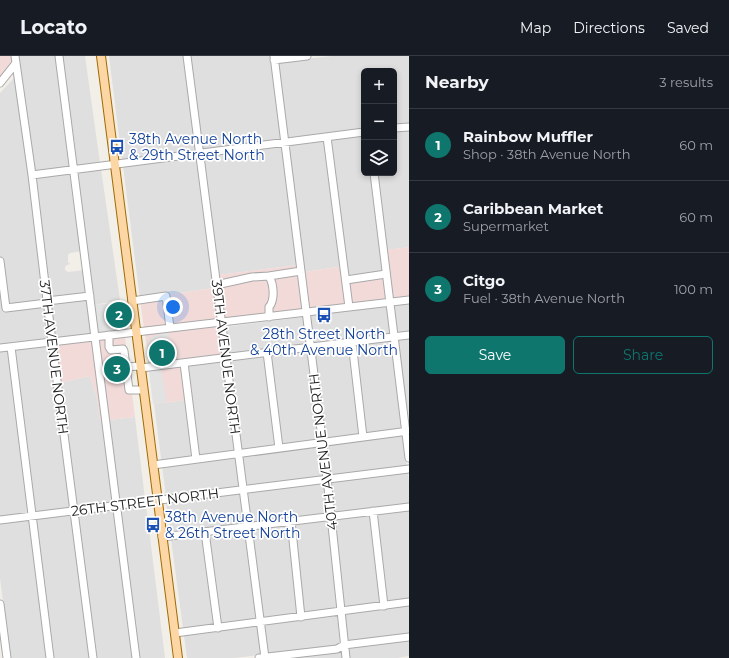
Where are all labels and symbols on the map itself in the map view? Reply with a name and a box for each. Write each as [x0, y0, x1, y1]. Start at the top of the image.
place label: 38th Avenue North & 29th Street North [129, 130, 265, 164]
bus stop icon: 38th Avenue North & 29th Street North [108, 138, 126, 156]
street label: 37TH AVENUE NORTH [36, 279, 72, 435]
street label: 39TH AVENUE NORTH [208, 279, 244, 435]
your location [163, 297, 183, 317]
pin: 2 [106, 300, 132, 330]
bus stop icon: 28th Street North & 40th Avenue North [315, 306, 333, 324]
place label: 28th Street North & 40th Avenue North [250, 325, 398, 359]
pin: 1 [149, 338, 175, 368]
pin: 3 [104, 354, 130, 384]
street label: 40TH AVENUE NORTH [304, 373, 342, 531]
street label: 26TH STREET NORTH [70, 484, 220, 520]
place label: 38th Avenue North & 26th Street North [165, 508, 300, 542]
bus stop icon: 38th Avenue North & 26th Street North [144, 516, 162, 534]

